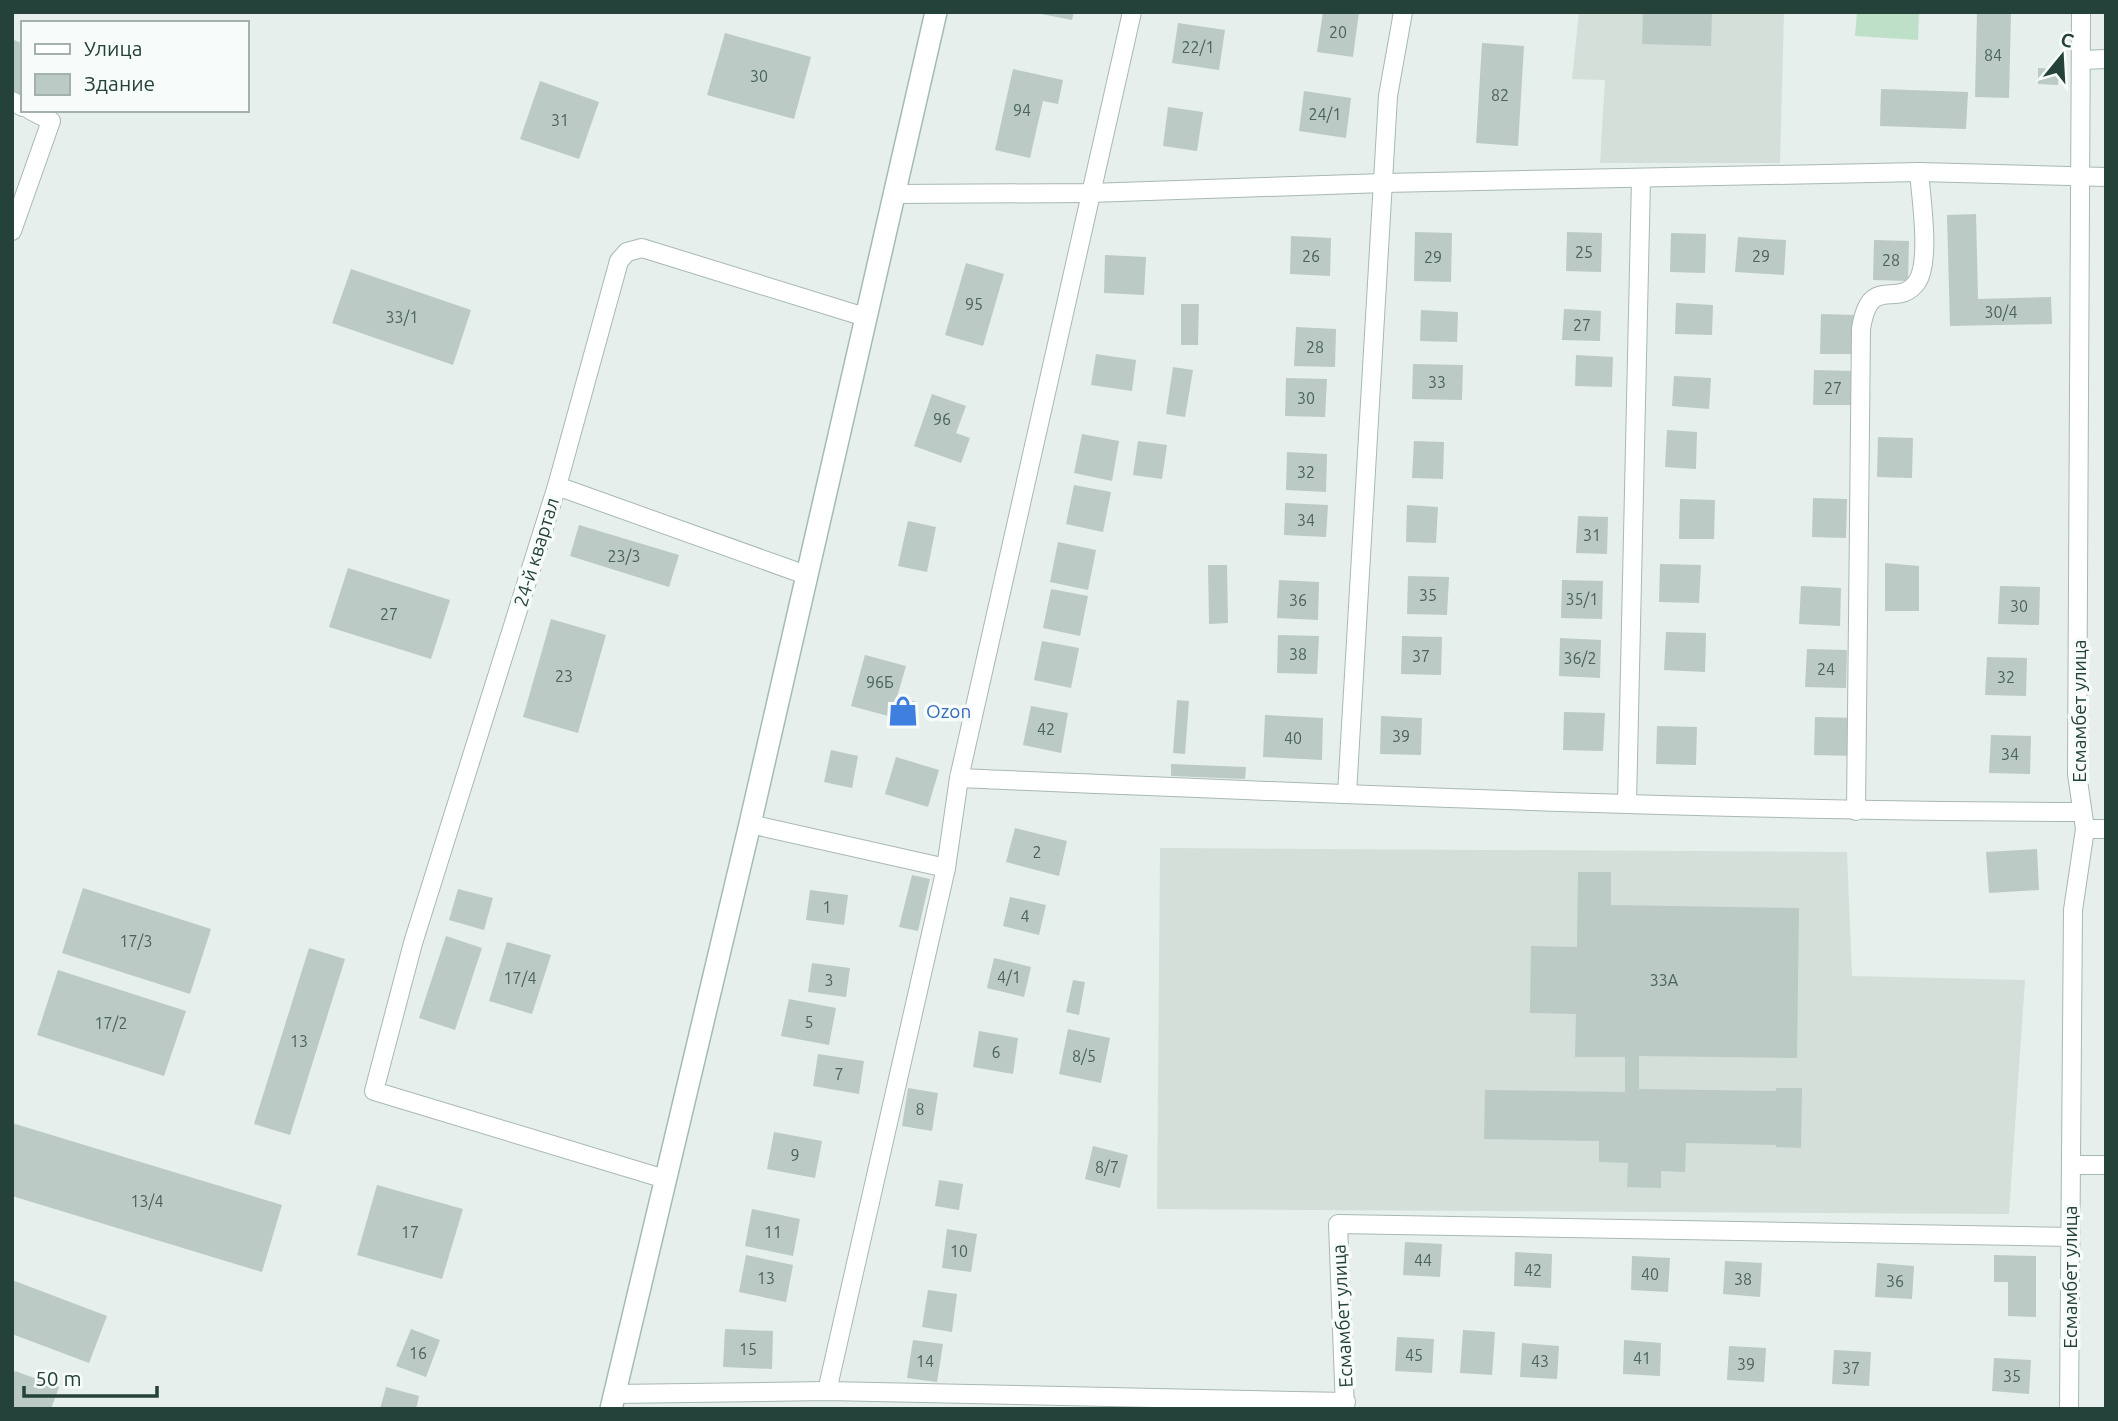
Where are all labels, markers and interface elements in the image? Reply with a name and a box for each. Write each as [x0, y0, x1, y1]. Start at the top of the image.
legend [21, 21, 248, 112]
north arrow [2027, 21, 2097, 91]
house number: 20 [1329, 23, 1347, 41]
text: С [2058, 27, 2076, 52]
text: Улица [84, 36, 142, 60]
house number: 22/1 [1182, 38, 1214, 56]
house number: 84 [1984, 46, 2002, 64]
house number: 30 [750, 67, 768, 85]
text: Здание [84, 71, 155, 95]
house number: 82 [1491, 86, 1509, 104]
house number: 94 [1013, 101, 1031, 119]
house number: 24/1 [1309, 105, 1341, 123]
house number: 31 [551, 111, 569, 129]
house number: 25 [1575, 243, 1593, 261]
house number: 26 [1302, 247, 1320, 265]
house number: 29 [1752, 247, 1770, 265]
house number: 29 [1424, 248, 1442, 266]
house number: 28 [1882, 251, 1900, 269]
house number: 95 [965, 295, 983, 313]
house number: 30/4 [1985, 303, 2017, 321]
house number: 33/1 [386, 308, 418, 326]
house number: 27 [1573, 316, 1591, 334]
house number: 28 [1306, 338, 1324, 356]
house number: 33 [1428, 373, 1446, 391]
house number: 27 [1824, 379, 1842, 397]
house number: 30 [1297, 389, 1315, 407]
house number: 96 [933, 410, 951, 428]
house number: 32 [1297, 463, 1315, 481]
street label: 24-й квартал [509, 495, 563, 609]
house number: 34 [1297, 511, 1315, 529]
house number: 31 [1583, 526, 1601, 544]
house number: 23/3 [608, 547, 640, 565]
house number: 35 [1419, 586, 1437, 604]
house number: 35/1 [1566, 590, 1598, 608]
house number: 36 [1289, 591, 1307, 609]
house number: 30 [2010, 597, 2028, 615]
house number: 27 [380, 605, 398, 623]
street label: Есмамбет улица [2068, 639, 2090, 783]
house number: 38 [1289, 645, 1307, 663]
house number: 37 [1412, 647, 1430, 665]
house number: 36/2 [1564, 649, 1596, 667]
house number: 24 [1817, 660, 1835, 678]
house number: 23 [555, 667, 573, 685]
house number: 32 [1997, 668, 2015, 686]
house number: 96Б [866, 673, 894, 691]
shop icon: Ozon [886, 694, 920, 728]
place label: Ozon [926, 700, 971, 722]
house number: 42 [1037, 720, 1055, 738]
house number: 39 [1392, 727, 1410, 745]
house number: 40 [1284, 729, 1302, 747]
house number: 34 [2001, 745, 2019, 763]
house number: 2 [1032, 843, 1042, 861]
house number: 1 [822, 898, 832, 916]
house number: 4 [1020, 907, 1030, 925]
house number: 17/3 [120, 932, 152, 950]
house number: 4/1 [997, 968, 1021, 986]
house number: 17/4 [504, 969, 536, 987]
house number: 3 [824, 971, 834, 989]
house number: 33А [1650, 971, 1679, 989]
house number: 5 [804, 1013, 814, 1031]
house number: 17/2 [95, 1014, 127, 1032]
house number: 13 [290, 1032, 308, 1050]
house number: 6 [991, 1043, 1001, 1061]
house number: 8/5 [1072, 1047, 1096, 1065]
house number: 7 [834, 1065, 844, 1083]
house number: 8 [915, 1100, 925, 1118]
house number: 9 [790, 1146, 800, 1164]
house number: 8/7 [1095, 1158, 1119, 1176]
house number: 13/4 [131, 1192, 163, 1210]
street label: Есмамбет улица [2059, 1205, 2081, 1349]
house number: 17 [401, 1223, 419, 1241]
house number: 11 [764, 1223, 782, 1241]
house number: 10 [950, 1242, 968, 1260]
street label: Есмамбет улица [1327, 1244, 1357, 1388]
house number: 44 [1414, 1251, 1432, 1269]
house number: 42 [1524, 1261, 1542, 1279]
house number: 40 [1641, 1265, 1659, 1283]
house number: 13 [757, 1269, 775, 1287]
house number: 38 [1734, 1270, 1752, 1288]
house number: 36 [1886, 1272, 1904, 1290]
house number: 15 [739, 1340, 757, 1358]
house number: 16 [409, 1344, 427, 1362]
house number: 45 [1405, 1346, 1423, 1364]
house number: 41 [1633, 1349, 1651, 1367]
house number: 14 [916, 1352, 934, 1370]
house number: 43 [1531, 1352, 1549, 1370]
scale bar [24, 1354, 158, 1398]
house number: 39 [1737, 1355, 1755, 1373]
house number: 37 [1842, 1359, 1860, 1377]
text: 50 m [35, 1366, 82, 1390]
house number: 35 [2003, 1367, 2021, 1385]

